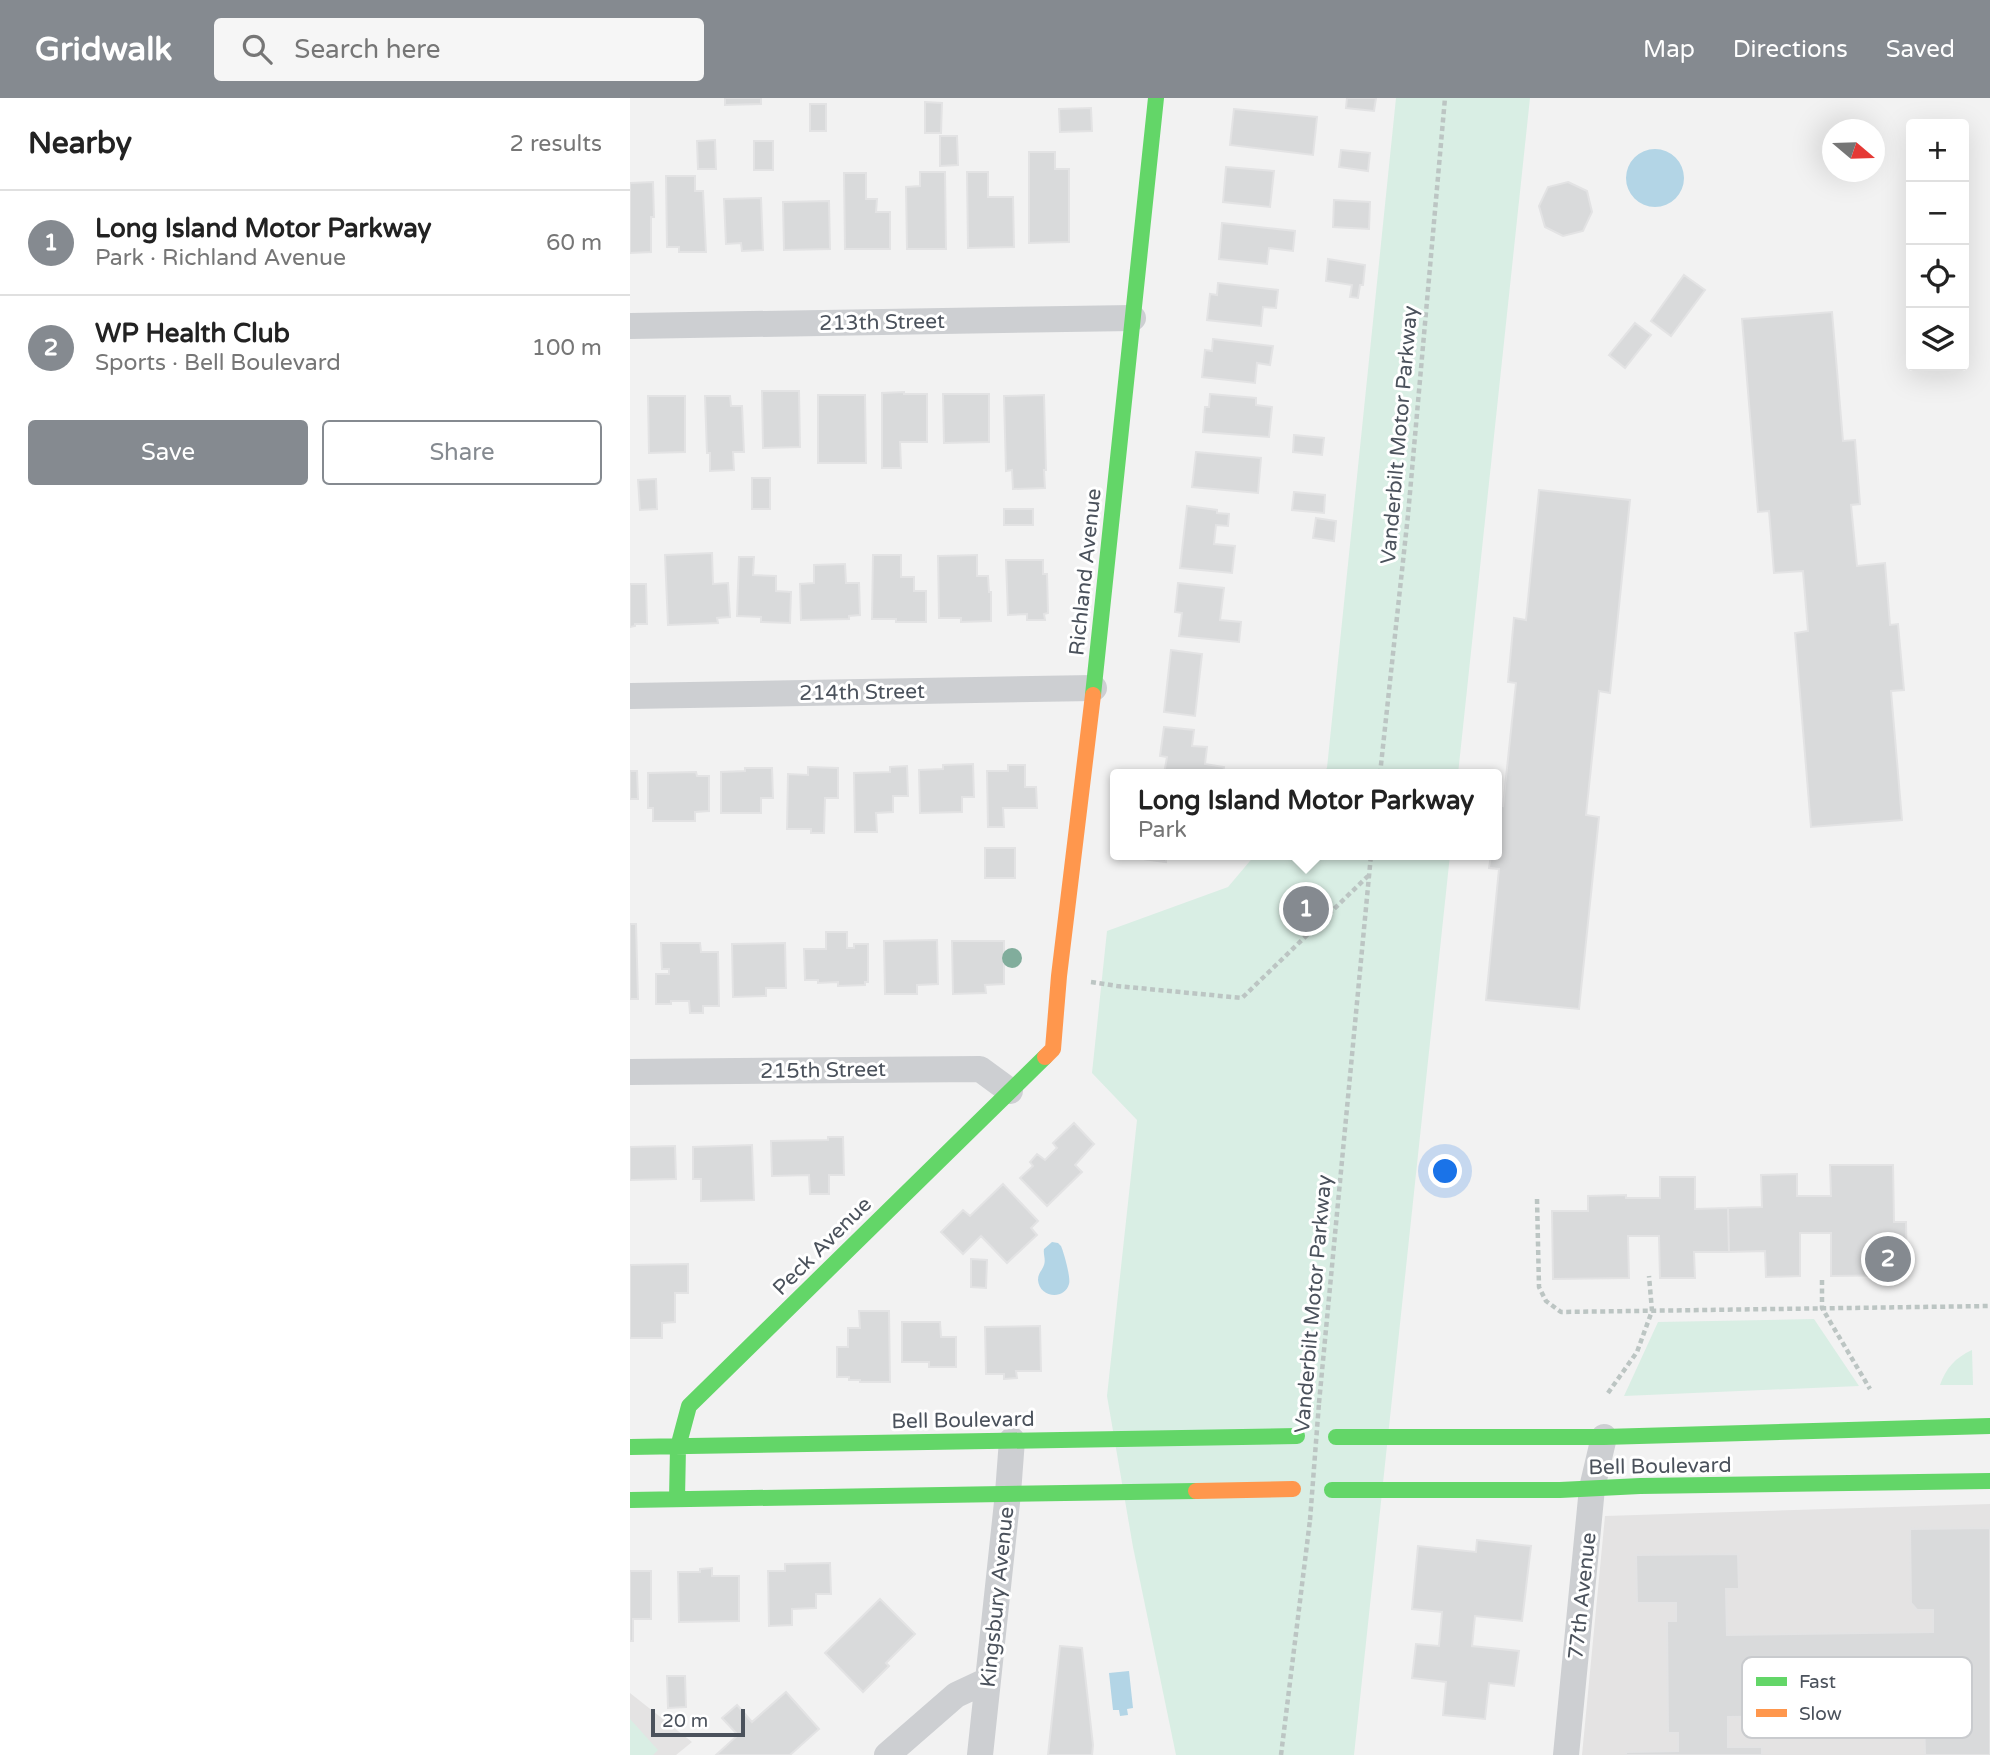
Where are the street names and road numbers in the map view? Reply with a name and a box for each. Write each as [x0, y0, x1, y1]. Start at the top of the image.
street label: Vanderbilt Motor Parkway [1376, 305, 1423, 565]
street label: 213th Street [819, 309, 945, 336]
street label: Richland Avenue [1064, 487, 1107, 657]
street label: 214th Street [799, 679, 925, 706]
street label: 215th Street [760, 1057, 886, 1084]
street label: Vanderbilt Motor Parkway [1290, 1174, 1337, 1434]
street label: Peck Avenue [768, 1192, 877, 1301]
street label: Bell Boulevard [891, 1407, 1035, 1434]
street label: Bell Boulevard [1588, 1453, 1732, 1480]
street label: Kingsbury Avenue [976, 1505, 1019, 1689]
street label: 77th Avenue [1563, 1531, 1602, 1661]

